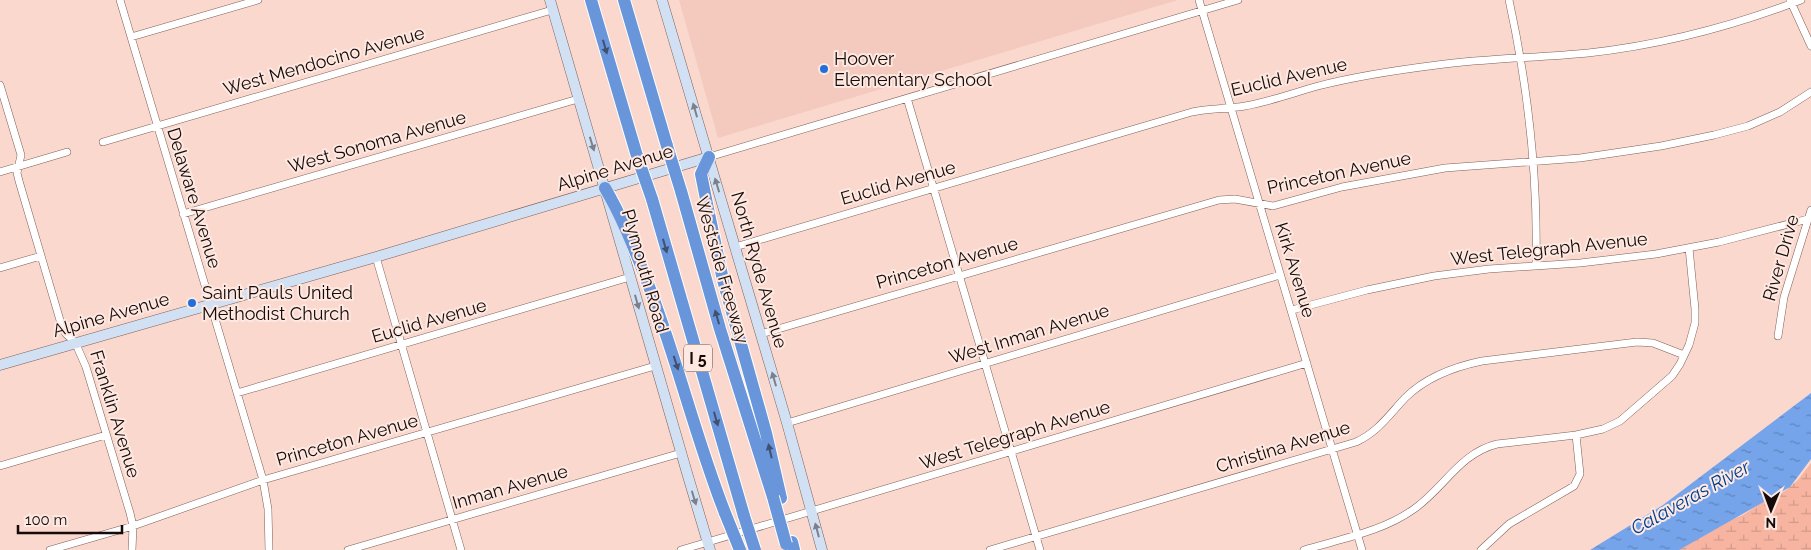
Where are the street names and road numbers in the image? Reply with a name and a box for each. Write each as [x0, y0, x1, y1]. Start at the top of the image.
street label: West Mendocino Avenue [221, 22, 427, 99]
street label: Euclid Avenue [1229, 53, 1349, 100]
street label: West Sonoma Avenue [286, 106, 469, 177]
street label: Delaware Avenue [163, 125, 226, 271]
street label: Alpine Avenue [554, 140, 676, 195]
street label: Princeton Avenue [1265, 147, 1413, 198]
street label: Euclid Avenue [838, 156, 958, 209]
street label: North Ryde Avenue [727, 189, 792, 351]
street label: Westside Freeway [691, 194, 754, 346]
street label: Plymouth Road [618, 207, 673, 335]
street label: River Drive [1758, 212, 1803, 303]
street label: Kirk Avenue [1271, 220, 1320, 320]
street label: West Telegraph Avenue [1449, 228, 1649, 269]
street label: Princeton Avenue [874, 232, 1021, 293]
street label: Alpine Avenue [50, 288, 172, 341]
street label: Euclid Avenue [369, 294, 489, 347]
street label: West Inman Avenue [946, 299, 1112, 368]
road number: I 5 [684, 344, 712, 372]
street label: Franklin Avenue [86, 347, 145, 481]
street label: West Telegraph Avenue [917, 395, 1113, 474]
street label: Princeton Avenue [274, 409, 421, 470]
street label: Christina Avenue [1213, 416, 1353, 477]
street label: Inman Avenue [450, 460, 570, 513]

